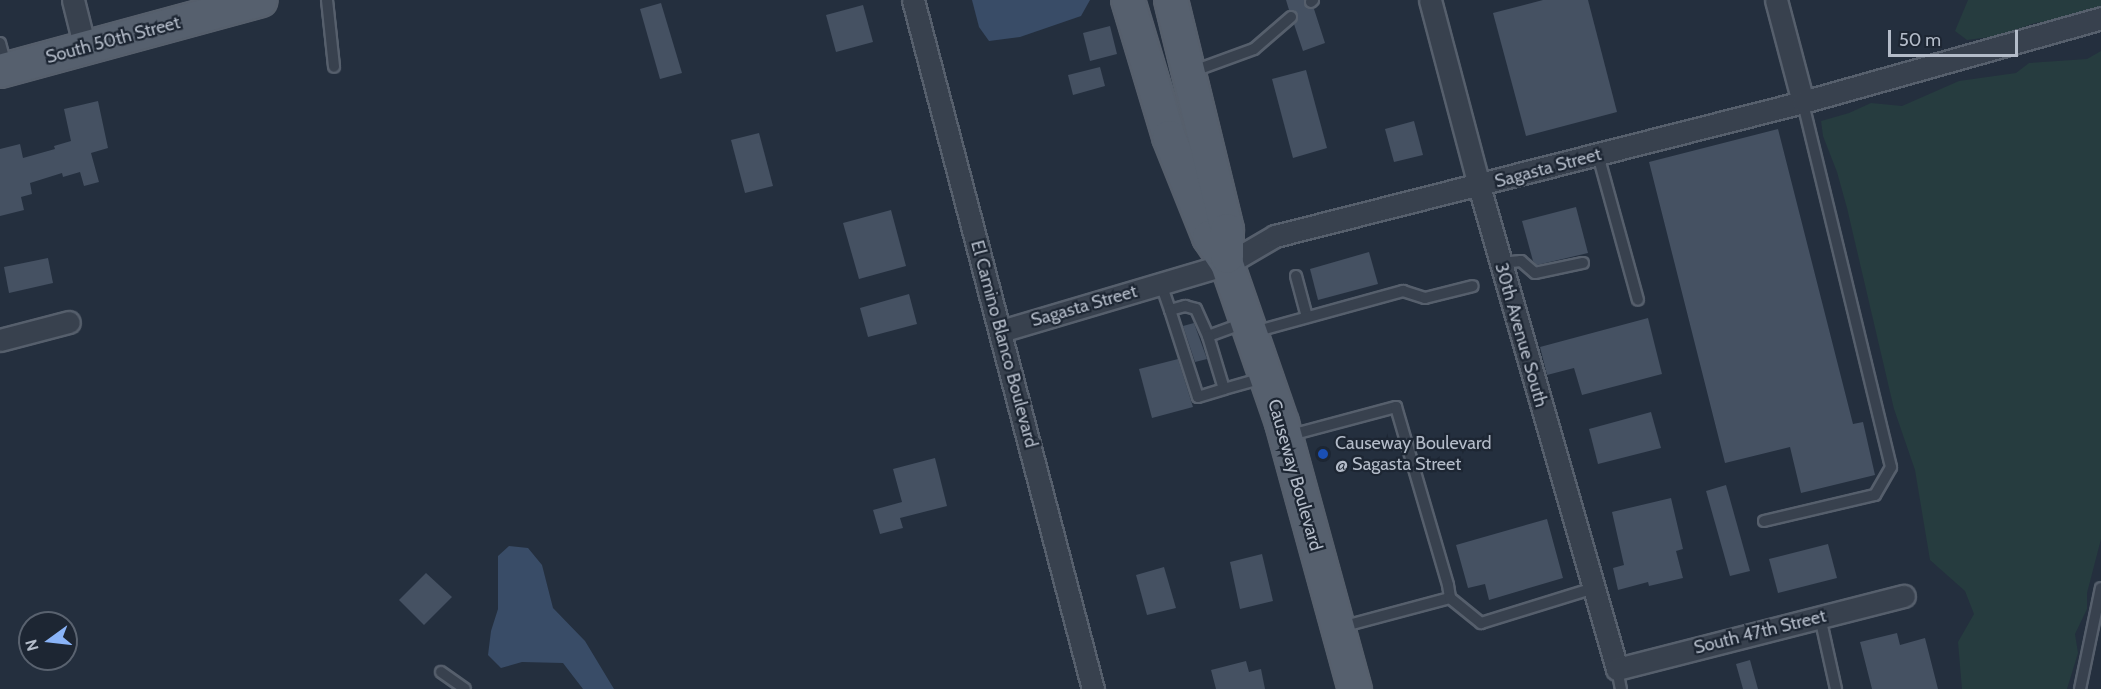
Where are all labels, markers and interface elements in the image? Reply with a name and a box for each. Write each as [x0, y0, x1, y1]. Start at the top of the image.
street label: South 50th Street [43, 12, 183, 68]
scale bar [1891, 18, 2022, 56]
text: 50 m [1899, 29, 1941, 51]
street label: Sagasta Street [1492, 143, 1604, 193]
street label: El Camino Blanco Boulevard [966, 238, 1042, 450]
street label: 30th Avenue South [1490, 260, 1552, 410]
street label: Sagasta Street [1029, 281, 1139, 331]
street label: Causeway Boulevard [1263, 397, 1327, 553]
place label: Causeway Boulevard @ Sagasta Street [1335, 433, 1491, 476]
marker: Causeway Boulevard @ Sagasta Street [1316, 447, 1330, 461]
street label: South 47th Street [1692, 605, 1828, 659]
north arrow [18, 611, 78, 671]
text: N [21, 637, 43, 653]

